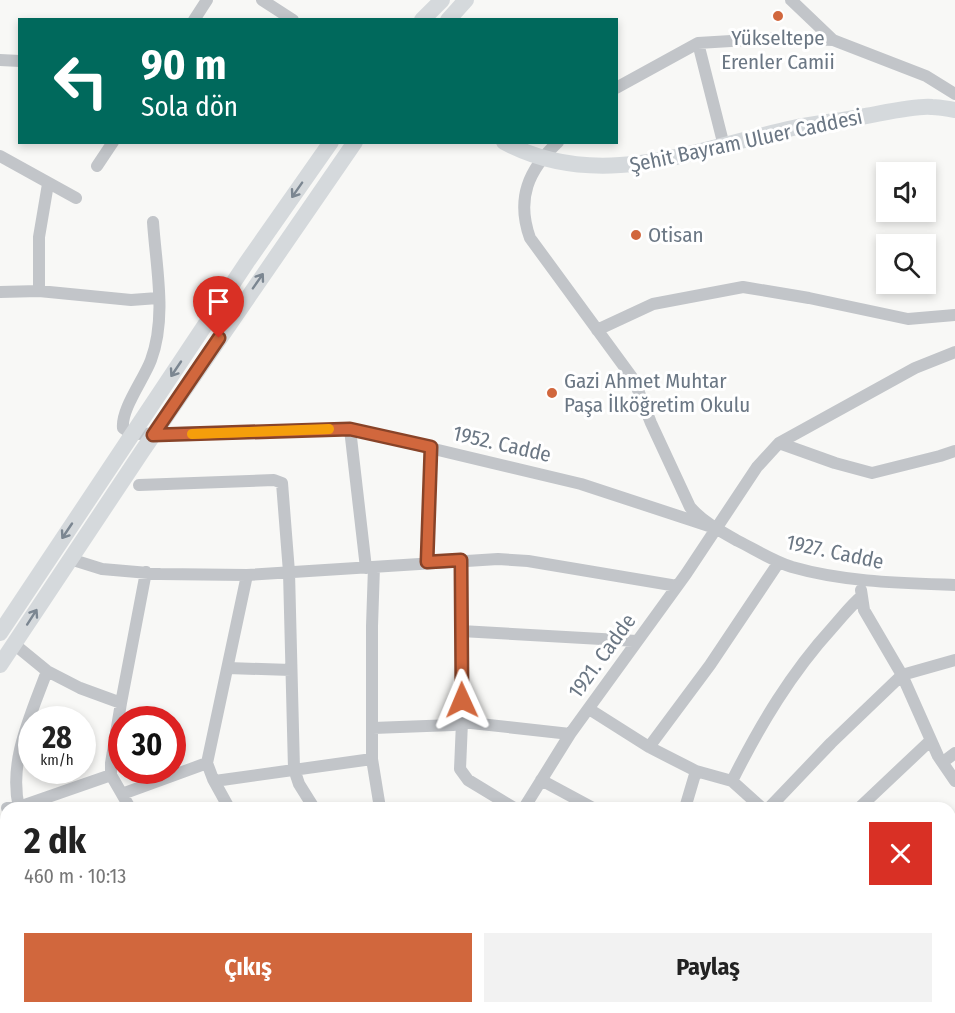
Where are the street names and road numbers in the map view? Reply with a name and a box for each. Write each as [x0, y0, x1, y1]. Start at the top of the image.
street label: Şehit Bayram Uluer Caddesi [627, 104, 865, 178]
street label: 1952. Cadde [450, 420, 554, 468]
street label: 1927. Cadde [784, 529, 886, 575]
street label: 1921. Cadde [563, 609, 641, 703]

